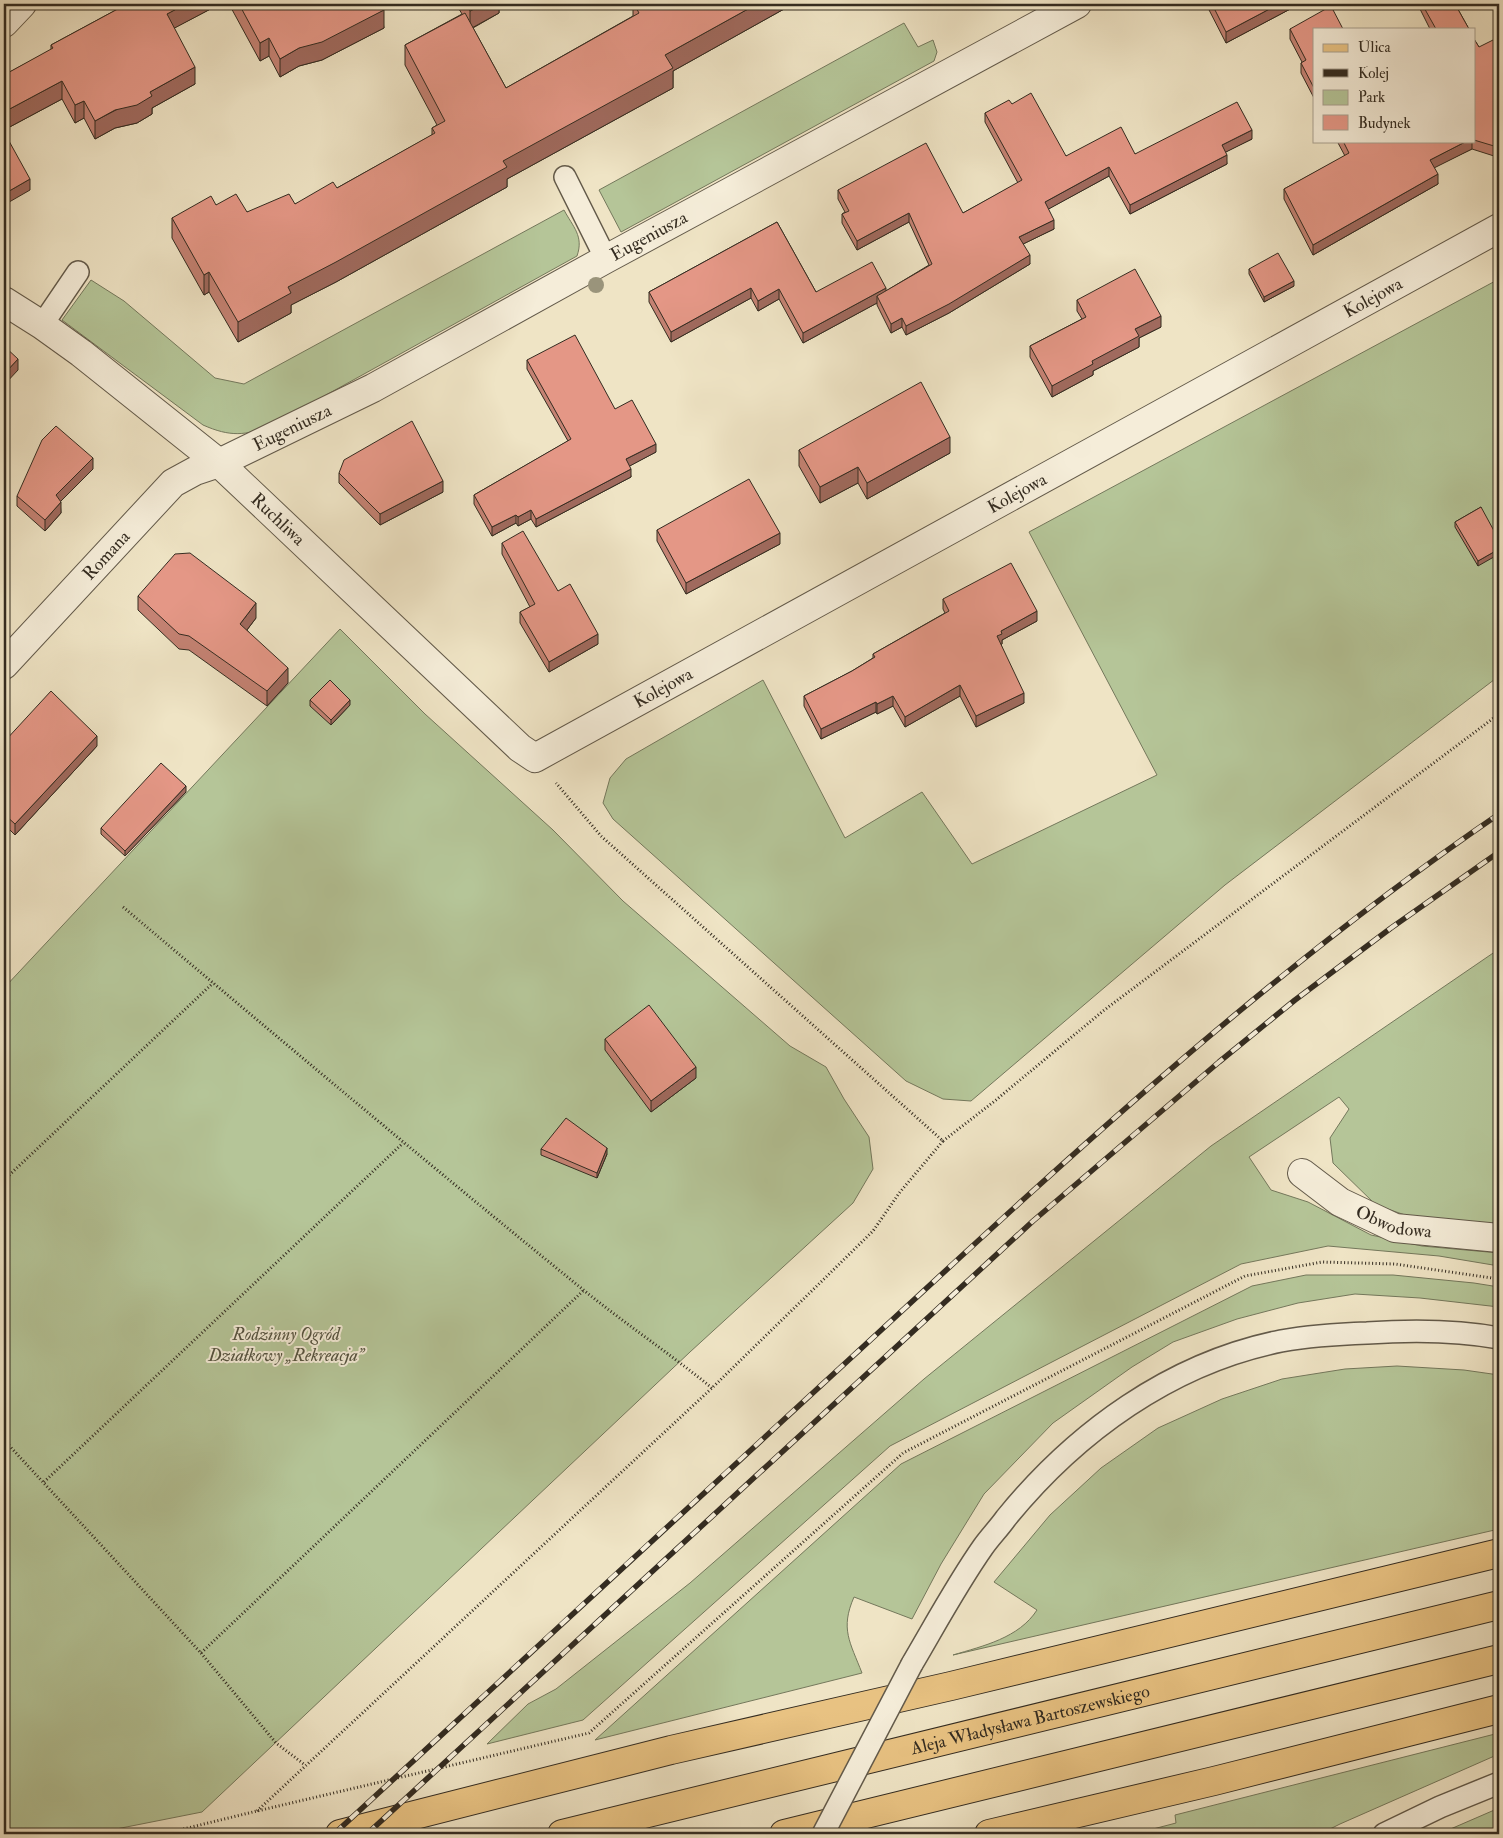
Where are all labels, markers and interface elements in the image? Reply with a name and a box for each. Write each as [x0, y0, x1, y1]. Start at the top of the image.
legend [1313, 28, 1476, 142]
text: Ulica [1358, 38, 1391, 57]
text: Kolej [1358, 64, 1389, 83]
text: Park [1358, 88, 1385, 107]
text: Budynek [1358, 114, 1411, 133]
street label: Eugeniusza [606, 205, 692, 266]
street label: Kolejowa [1339, 272, 1407, 323]
street label: Eugeniusza [249, 398, 336, 456]
street label: Kolejowa [983, 467, 1051, 519]
street label: Ruchliwa [246, 488, 311, 551]
street label: Romana [77, 525, 135, 585]
street label: Kolejowa [629, 662, 697, 713]
street label: Obwodowa [1352, 1200, 1433, 1243]
park label: Rodzinny Ogród Działkowy „Rekreacja” [207, 1323, 366, 1367]
street label: Aleja Władysława Bartoszewskiego [907, 1679, 1152, 1760]

